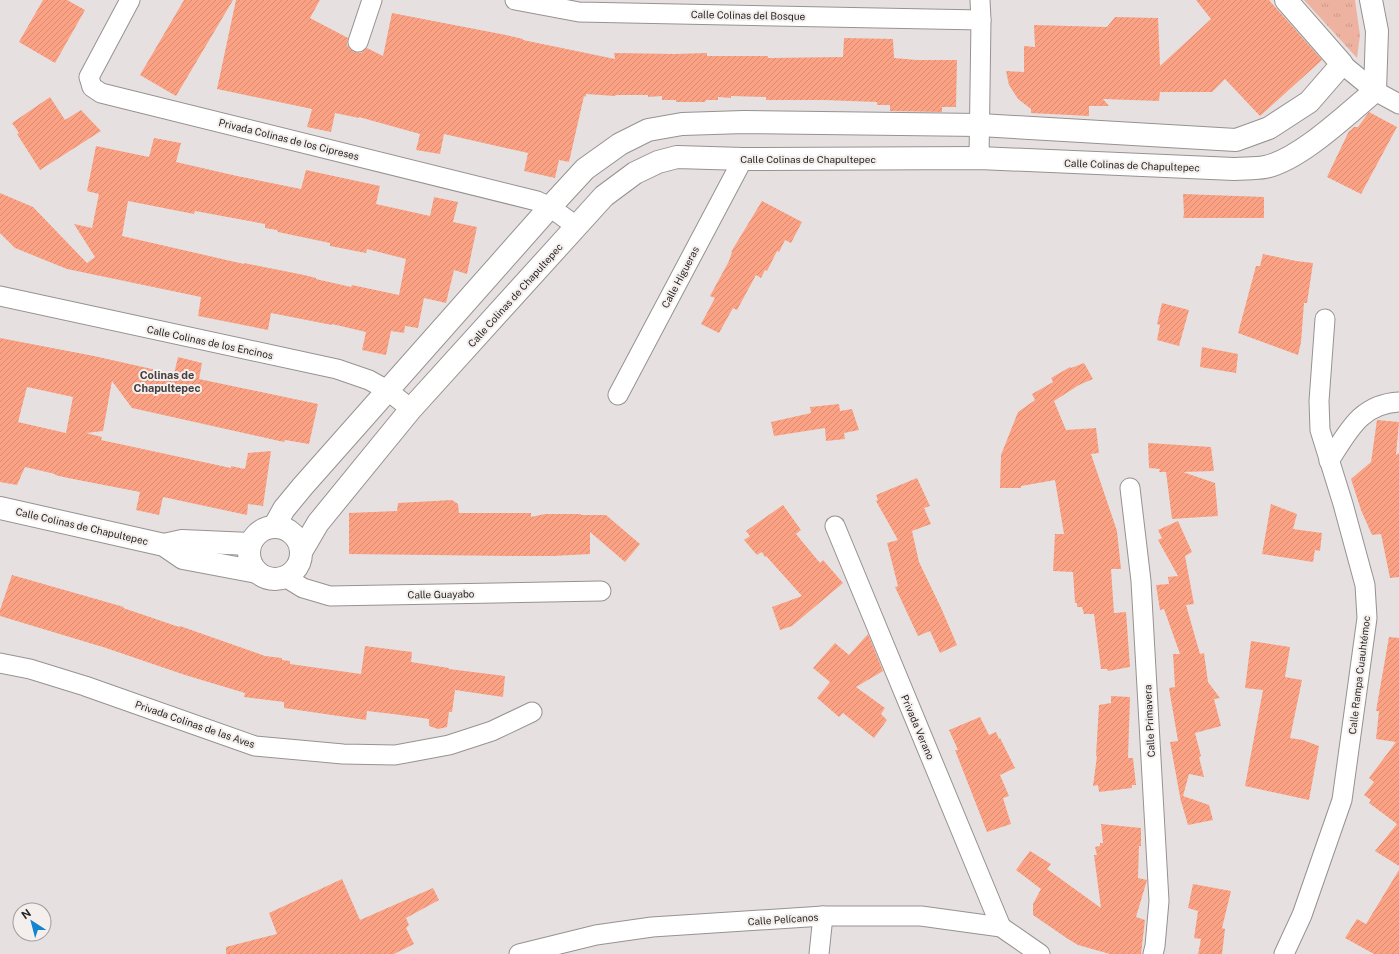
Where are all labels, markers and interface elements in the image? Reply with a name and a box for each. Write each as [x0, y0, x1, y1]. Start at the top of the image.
street label: Calle Colinas del Bosque [691, 8, 806, 22]
street label: Privada Colinas de los Cipreses [218, 116, 360, 162]
street label: Calle Colinas de Chapultepec [740, 153, 876, 165]
street label: Calle Colinas de Chapultepec [1064, 157, 1200, 173]
street label: Calle Colinas de Chapultepec [465, 241, 565, 349]
street label: Calle Higueras [659, 244, 701, 310]
street label: Calle Colinas de los Encinos [146, 323, 274, 361]
district label: Colinas de Chapultepec [134, 369, 200, 394]
street label: Calle Colinas de Chapultepec [15, 505, 149, 547]
street label: Calle Guayabo [407, 587, 475, 601]
street label: Calle Rampa Cuauhtémoc [1346, 615, 1372, 735]
street label: Calle Primavera [1141, 684, 1157, 758]
street label: Privada Verano [899, 693, 937, 762]
street label: Privada Colinas de las Aves [134, 698, 256, 750]
north arrow [12, 902, 52, 942]
text: N [19, 907, 33, 921]
street label: Calle Pelícanos [747, 911, 819, 927]

